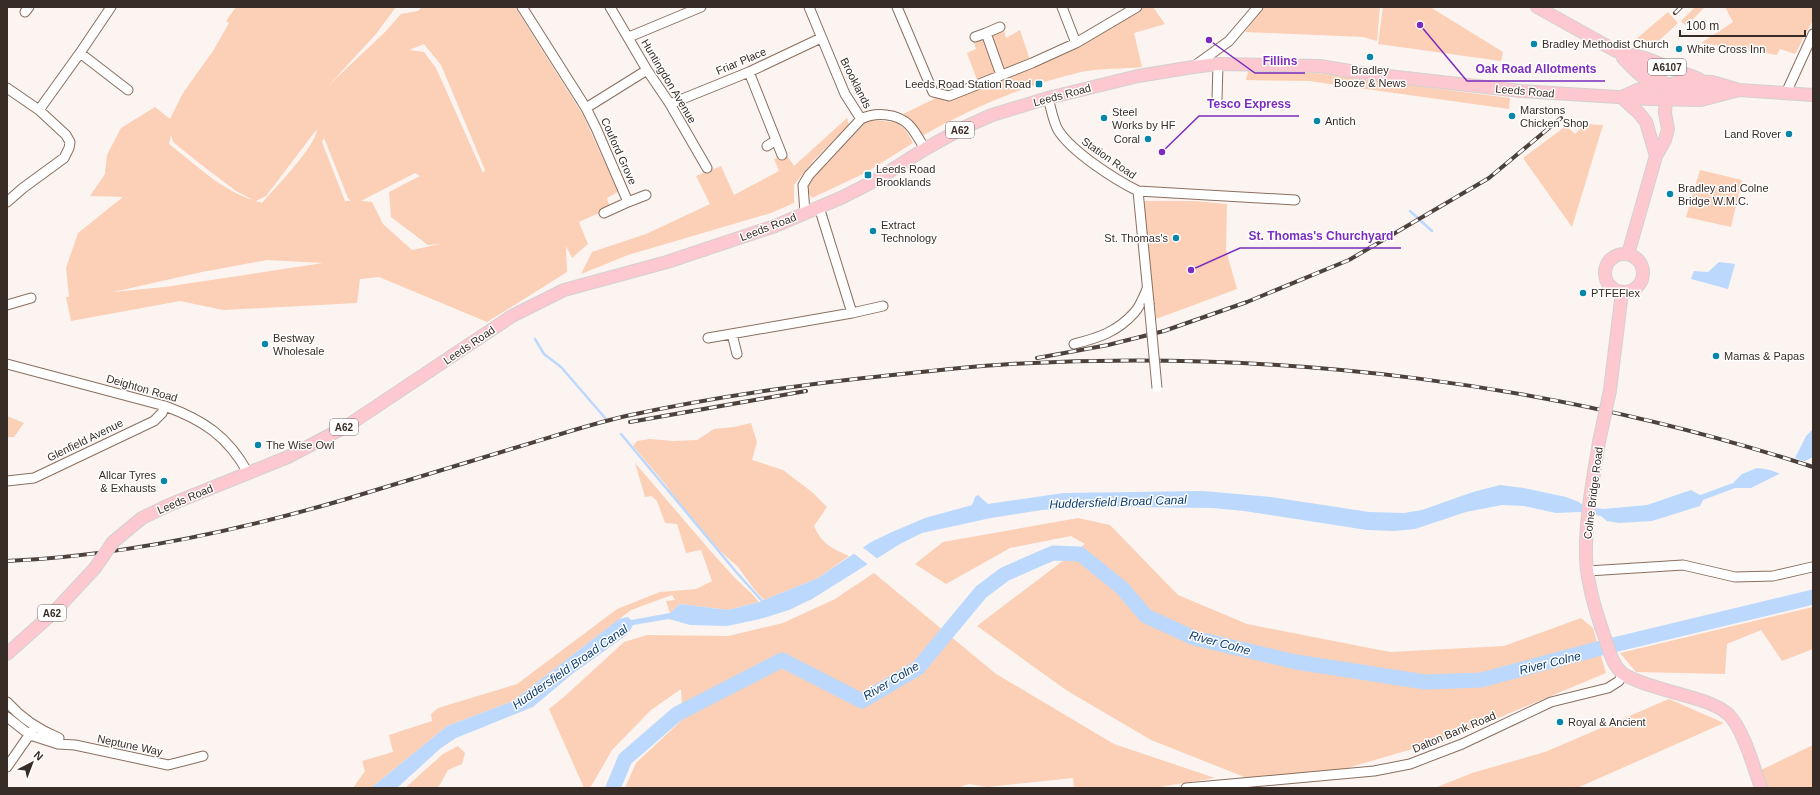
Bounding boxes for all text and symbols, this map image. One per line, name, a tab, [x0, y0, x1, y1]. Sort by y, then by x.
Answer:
scale bar	[1680, 12, 1805, 38]
text: 100 m	[1686, 19, 1719, 33]
street label: Huntingdon Avenue	[639, 37, 699, 125]
place label: Bradley Methodist Church	[1542, 38, 1669, 50]
marker: Bradley Methodist Church	[1529, 39, 1539, 49]
place label: White Cross Inn	[1687, 43, 1765, 55]
marker: White Cross Inn	[1674, 44, 1684, 54]
street label: Friar Place	[714, 45, 768, 77]
callout: Fillins	[1255, 49, 1305, 73]
marker: Bradley Booze & News	[1365, 52, 1375, 62]
text: Fillins	[1263, 54, 1298, 68]
street label: Brooklands	[838, 56, 874, 111]
callout: Oak Road Allotments	[1467, 57, 1605, 81]
road number: A6107	[1648, 59, 1686, 75]
text: Oak Road Allotments	[1476, 62, 1597, 76]
place label: Bradley Booze & News	[1334, 64, 1407, 89]
place label: Leeds Road Station Road	[905, 78, 1031, 90]
marker: Leeds Road Station Road	[1034, 79, 1044, 89]
street label: Leeds Road	[1032, 82, 1092, 108]
street label: Leeds Road	[1495, 82, 1555, 100]
callout: Tesco Express	[1199, 92, 1299, 116]
text: Tesco Express	[1207, 97, 1291, 111]
place label: Marstons Chicken Shop	[1520, 104, 1589, 129]
place label: Steel Works by HF	[1112, 106, 1176, 131]
marker: Marstons Chicken Shop	[1507, 111, 1517, 121]
marker: Steel Works by HF	[1099, 113, 1109, 123]
place label: Antich	[1325, 115, 1356, 127]
street label: Couford Grove	[599, 116, 639, 186]
marker: Antich	[1312, 116, 1322, 126]
road number: A62	[946, 122, 974, 138]
place label: Land Rover	[1724, 128, 1781, 140]
marker: Land Rover	[1784, 129, 1794, 139]
place label: Coral	[1114, 133, 1140, 145]
marker: Coral	[1143, 134, 1153, 144]
street label: Station Road	[1080, 135, 1138, 181]
place label: Leeds Road Brooklands	[876, 163, 935, 188]
marker: Leeds Road Brooklands	[863, 170, 873, 180]
place label: Bradley and Colne Bridge W.M.C.	[1678, 182, 1769, 207]
marker: Bradley and Colne Bridge W.M.C.	[1665, 189, 1675, 199]
street label: Leeds Road	[738, 211, 798, 243]
place label: Extract Technology	[881, 219, 937, 244]
callout: St. Thomas's Churchyard	[1240, 224, 1401, 248]
marker: Extract Technology	[868, 226, 878, 236]
text: St. Thomas's Churchyard	[1249, 229, 1393, 243]
place label: St. Thomas's	[1104, 232, 1168, 244]
marker: St. Thomas's	[1171, 233, 1181, 243]
place label: PTFEFlex	[1591, 287, 1640, 299]
marker: PTFEFlex	[1578, 288, 1588, 298]
street label: Leeds Road	[441, 323, 497, 367]
place label: Bestway Wholesale	[273, 332, 324, 357]
marker: Bestway Wholesale	[260, 339, 270, 349]
place label: Mamas & Papas	[1724, 350, 1805, 362]
marker: Mamas & Papas	[1711, 351, 1721, 361]
street label: Deighton Road	[105, 372, 179, 404]
street label: Glenfield Avenue	[45, 416, 125, 464]
road number: A62	[330, 419, 358, 435]
place label: The Wise Owl	[266, 439, 334, 451]
marker: The Wise Owl	[253, 440, 263, 450]
street label: Colne Bridge Road	[1581, 446, 1605, 540]
place label: Allcar Tyres & Exhausts	[99, 469, 156, 494]
marker: Allcar Tyres & Exhausts	[159, 476, 169, 486]
street label: Leeds Road	[155, 482, 215, 516]
water label: Huddersfield Broad Canal	[1049, 493, 1187, 511]
road number: A62	[38, 605, 66, 621]
water label: Huddersfield Broad Canal	[510, 622, 631, 712]
water label: River Colne	[1188, 628, 1252, 658]
water label: River Colne	[1518, 649, 1582, 677]
water label: River Colne	[861, 659, 922, 703]
street label: Dalton Bank Road	[1411, 709, 1497, 755]
place label: Royal & Ancient	[1568, 716, 1646, 728]
marker: Royal & Ancient	[1555, 717, 1565, 727]
street label: Neptune Way	[96, 732, 164, 758]
north arrow	[12, 743, 52, 783]
text: N	[32, 748, 46, 763]

